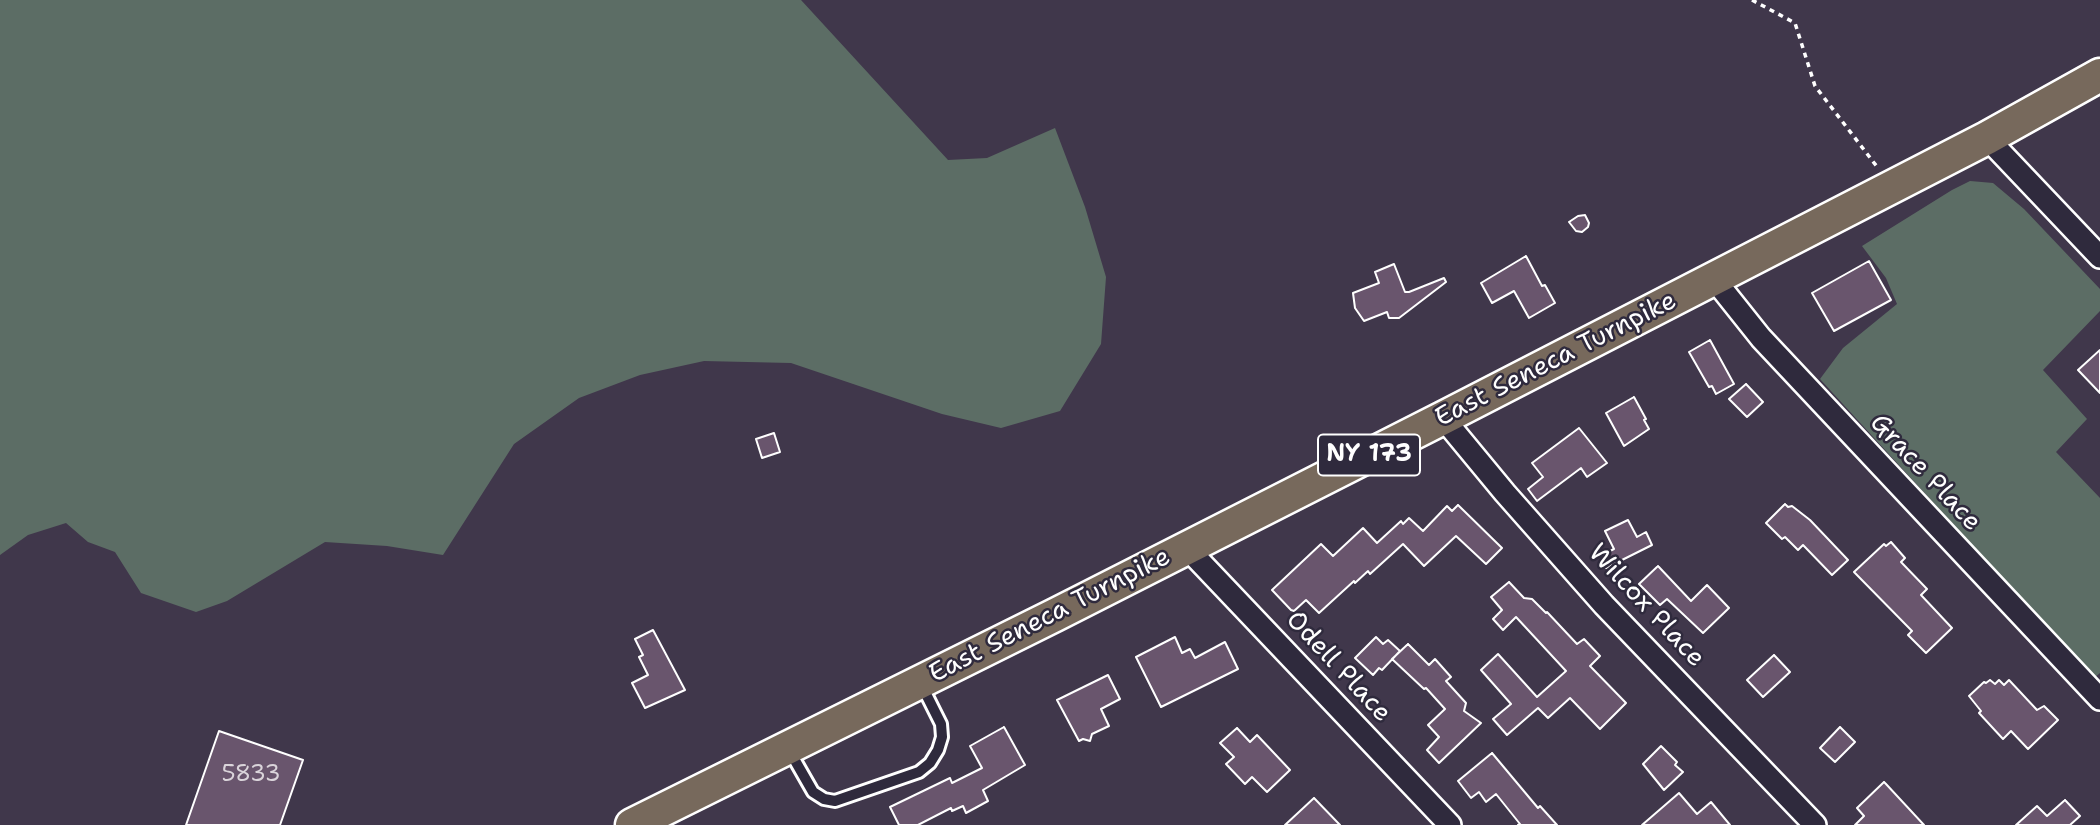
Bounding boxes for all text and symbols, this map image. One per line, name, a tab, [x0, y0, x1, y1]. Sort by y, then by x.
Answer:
street label: East Seneca Turnpike	[1430, 286, 1682, 434]
street label: Grace Place	[1863, 408, 1987, 538]
road number: NY 173	[1318, 434, 1420, 476]
street label: Wilcox Place	[1581, 538, 1711, 674]
street label: East Seneca Turnpike	[924, 542, 1176, 690]
street label: Odell Place	[1279, 605, 1397, 729]
house number: 5833	[221, 761, 281, 789]

